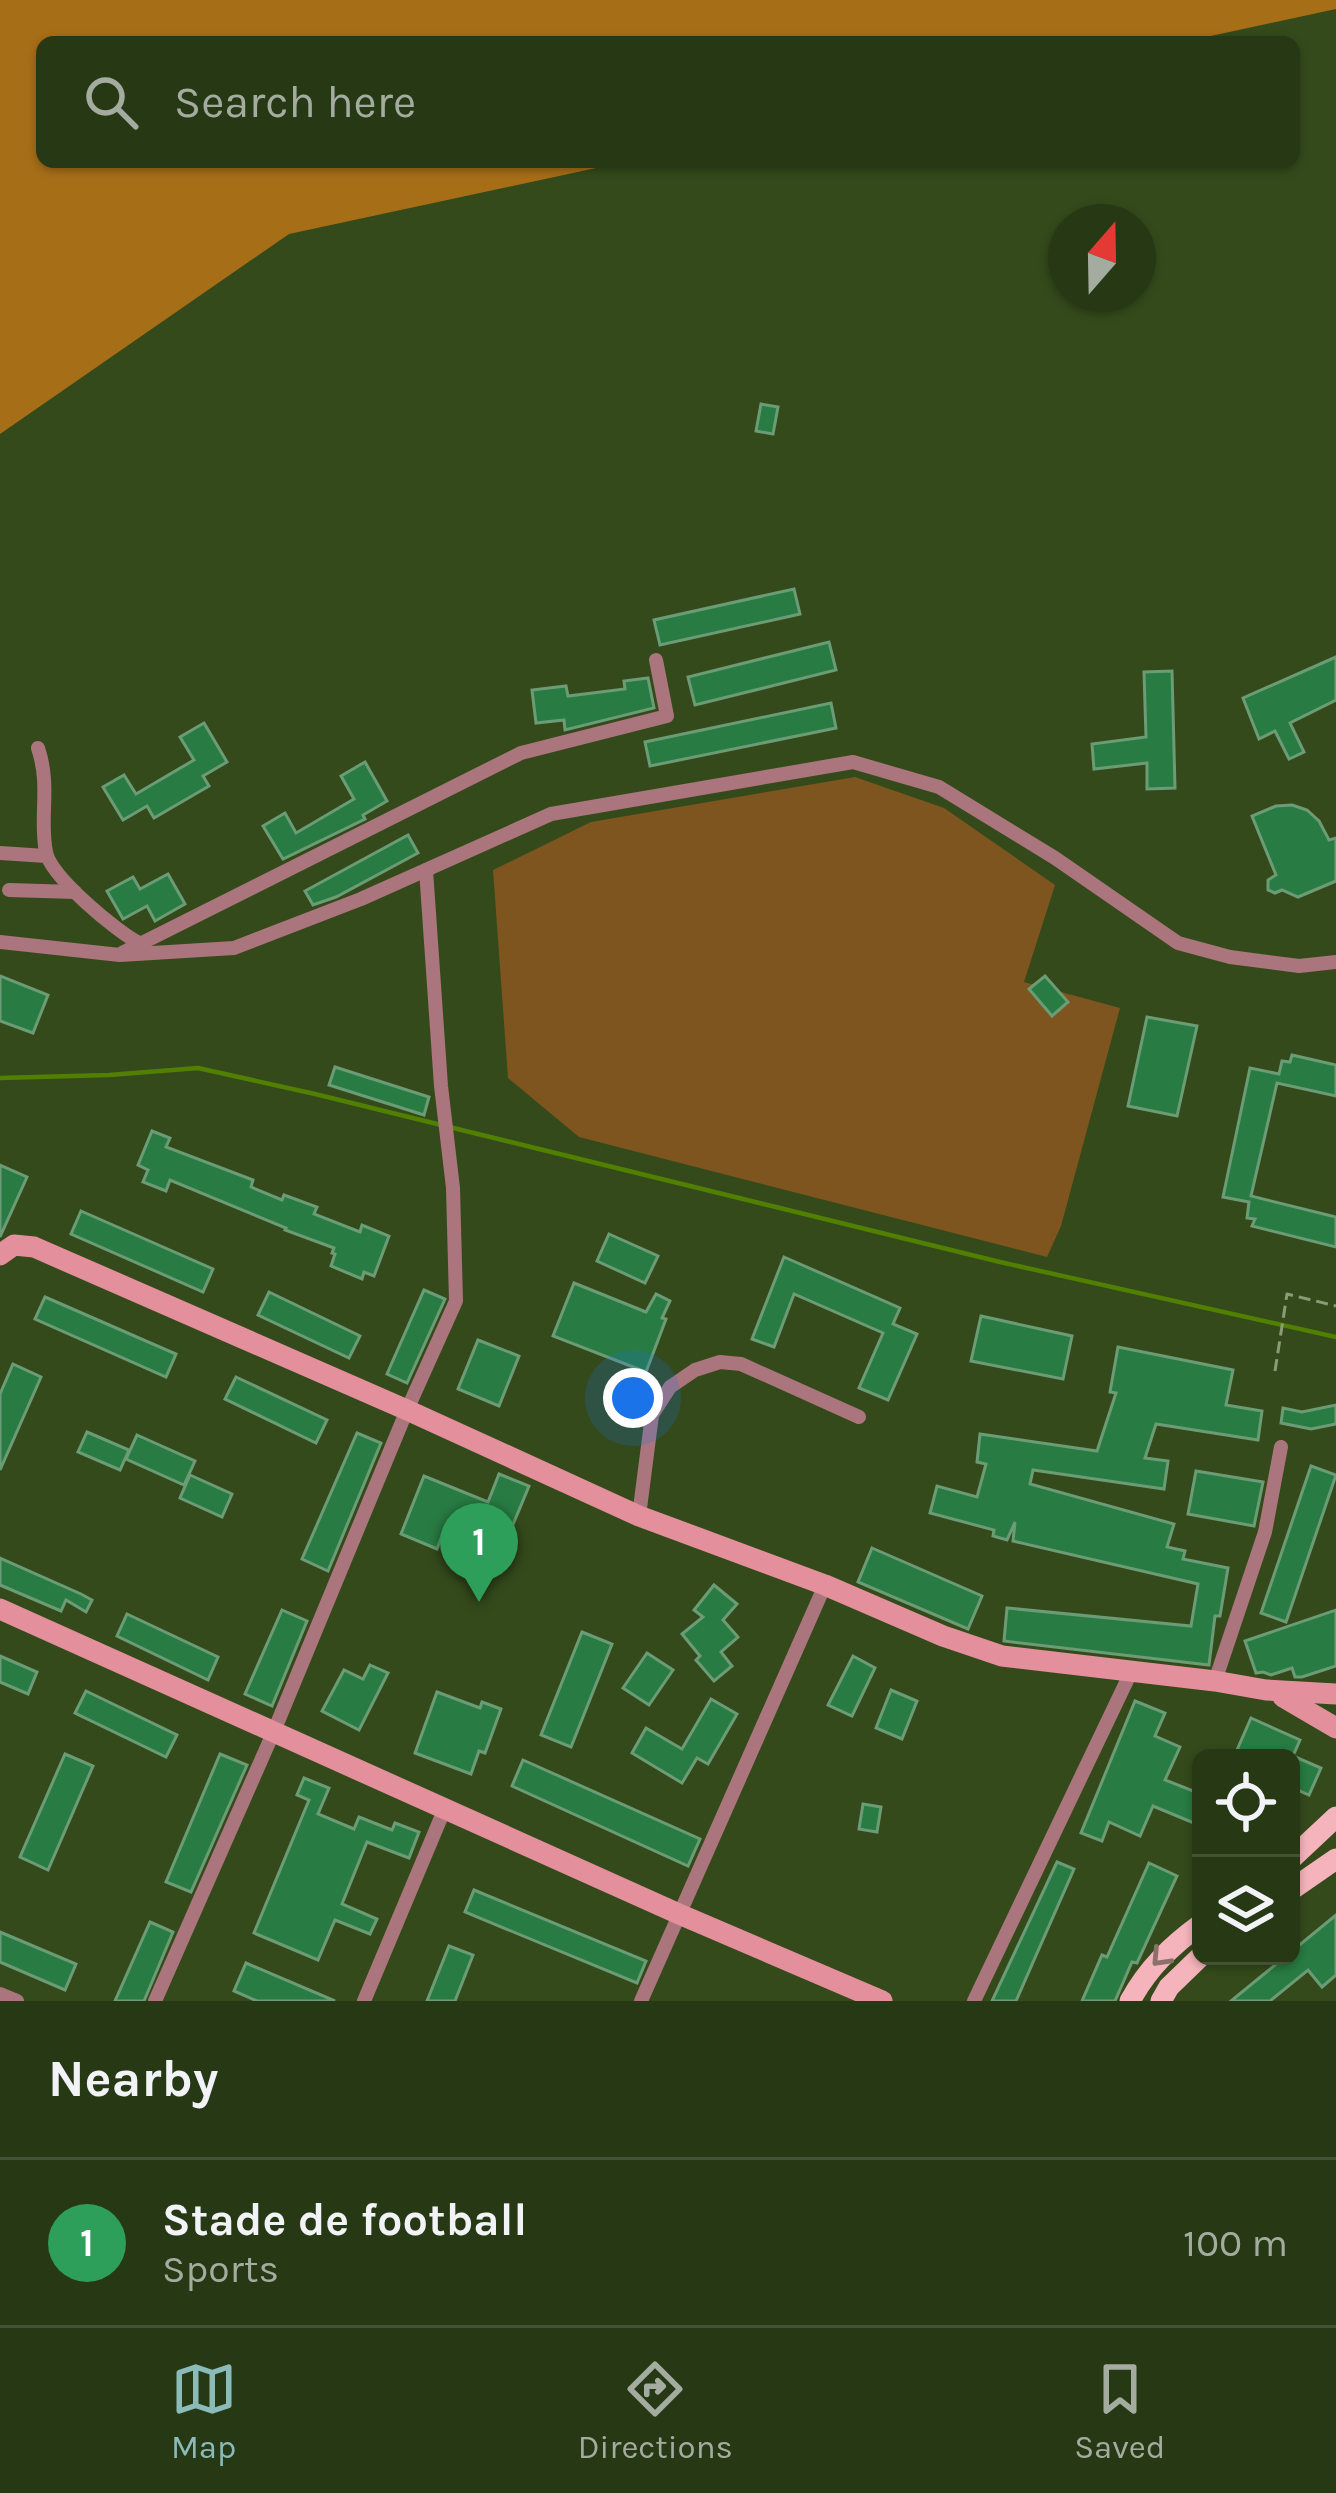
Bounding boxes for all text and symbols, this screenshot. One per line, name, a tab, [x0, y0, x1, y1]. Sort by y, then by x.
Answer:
search box	[36, 36, 1300, 168]
icon: search	[78, 69, 144, 135]
text: Search here	[174, 76, 416, 128]
north arrow	[1048, 204, 1156, 312]
your location	[603, 1368, 663, 1428]
pin: 1	[440, 1503, 518, 1602]
map controls	[1192, 1749, 1300, 1965]
button: locate	[1192, 1749, 1300, 1857]
button: layers	[1192, 1857, 1300, 1965]
one-way arrow	[1153, 1944, 1175, 1966]
text: Nearby	[48, 2049, 218, 2109]
text: Stade de football	[162, 2194, 527, 2246]
text: 1	[80, 2220, 94, 2266]
text: 100 m	[1183, 2220, 1288, 2266]
text: Sports	[162, 2246, 279, 2292]
tab: Map	[171, 2356, 237, 2466]
tab: Directions	[578, 2356, 733, 2466]
tab: Saved	[1074, 2356, 1165, 2466]

